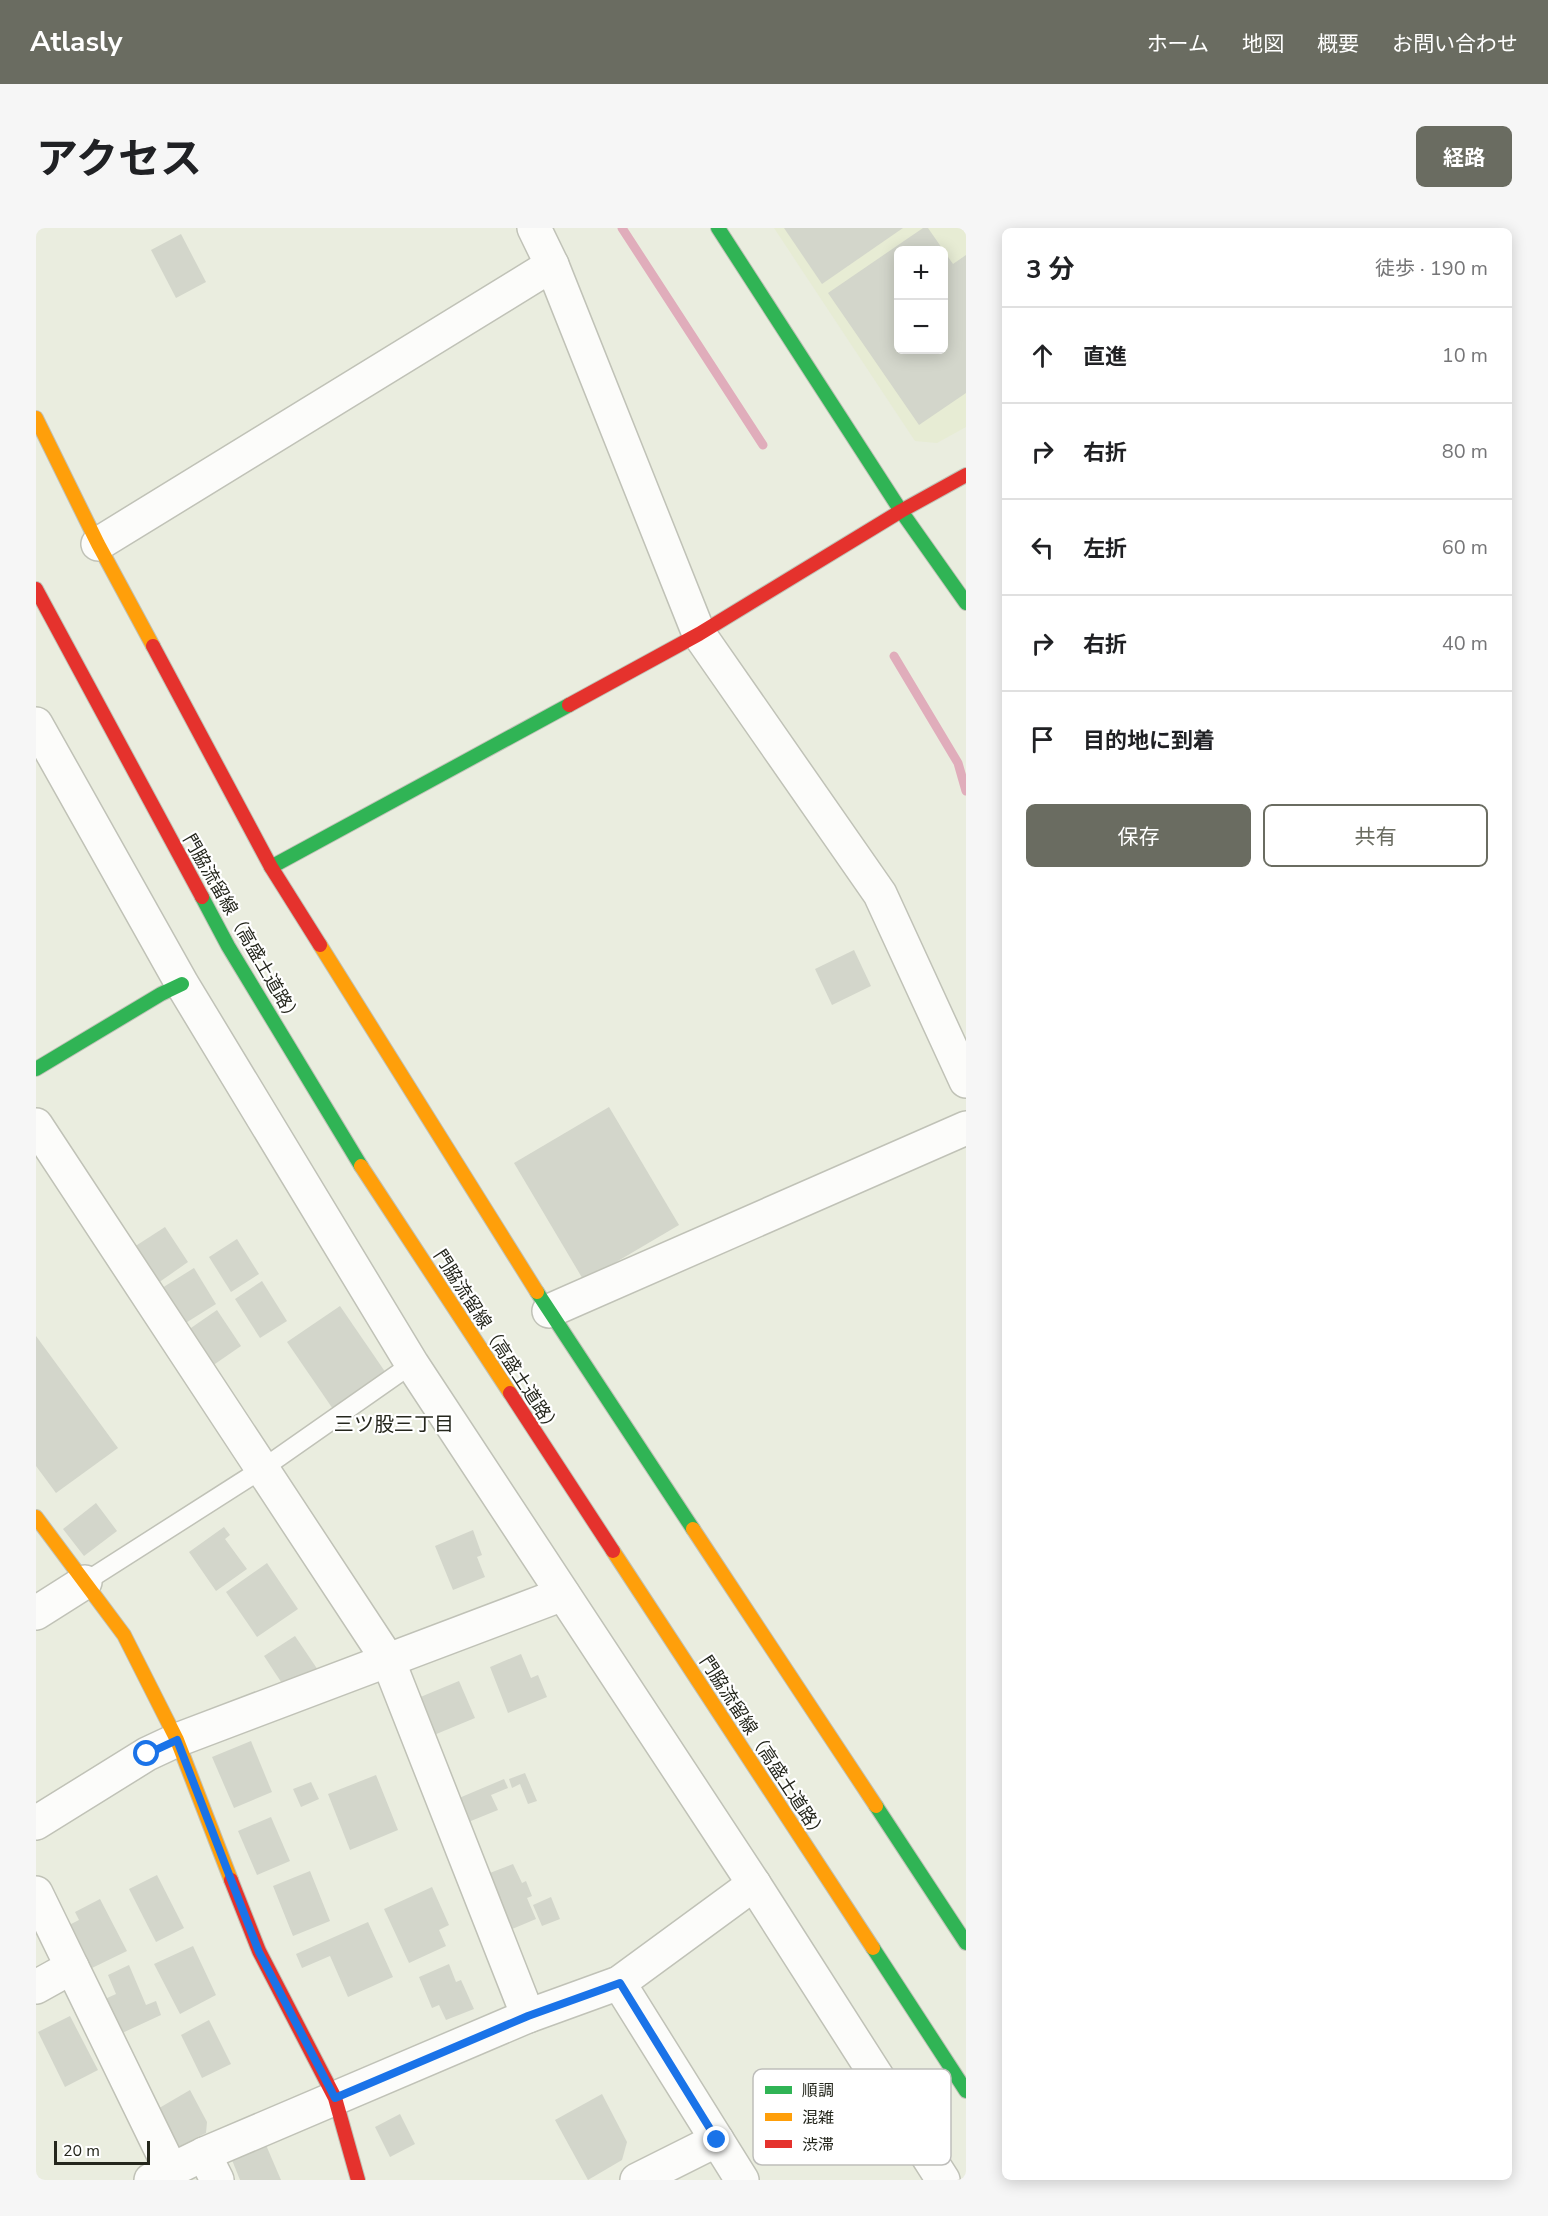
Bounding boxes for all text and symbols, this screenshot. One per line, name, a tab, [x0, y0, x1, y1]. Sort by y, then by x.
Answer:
text: Atlasly	[30, 23, 122, 61]
text: ホーム	[1147, 30, 1209, 58]
text: 地図	[1242, 30, 1284, 58]
text: 概要	[1317, 30, 1359, 58]
text: お問い合わせ	[1392, 30, 1518, 58]
button: 経路	[1416, 126, 1512, 187]
text: アクセス	[36, 131, 202, 188]
map controls	[894, 246, 948, 354]
button: +	[894, 246, 948, 300]
text: 3 分	[1026, 252, 1075, 287]
text: 徒歩 · 190 m	[1375, 255, 1488, 282]
button: −	[894, 300, 948, 354]
icon: ahead	[1026, 339, 1059, 372]
text: 直進	[1083, 342, 1127, 372]
text: 10 m	[1442, 342, 1488, 369]
icon: right	[1026, 435, 1059, 468]
text: 右折	[1083, 438, 1127, 468]
text: 80 m	[1442, 438, 1488, 465]
icon: left	[1026, 531, 1059, 564]
text: 左折	[1083, 534, 1127, 564]
text: 60 m	[1442, 534, 1488, 561]
icon: right	[1026, 627, 1059, 660]
text: 右折	[1083, 630, 1127, 660]
text: 40 m	[1442, 630, 1488, 657]
icon: arrive	[1026, 723, 1059, 756]
text: 目的地に到着	[1083, 726, 1215, 756]
button: 保存	[1026, 804, 1251, 867]
button: 共有	[1263, 804, 1488, 867]
street label: 門脇流留線（高盛土道路）	[178, 829, 306, 1029]
street label: 門脇流留線（高盛土道路）	[428, 1245, 566, 1439]
district label: 三ツ股三丁目	[334, 1411, 454, 1438]
street label: 門脇流留線（高盛土道路）	[694, 1651, 832, 1845]
route start	[133, 1740, 159, 1766]
legend	[753, 2069, 951, 2165]
text: 順調	[802, 2080, 834, 2102]
text: 混雑	[802, 2107, 834, 2129]
route end	[703, 2126, 729, 2152]
text: 渋滞	[802, 2134, 834, 2156]
scale bar	[54, 2138, 150, 2166]
text: 20 m	[63, 2140, 100, 2162]

